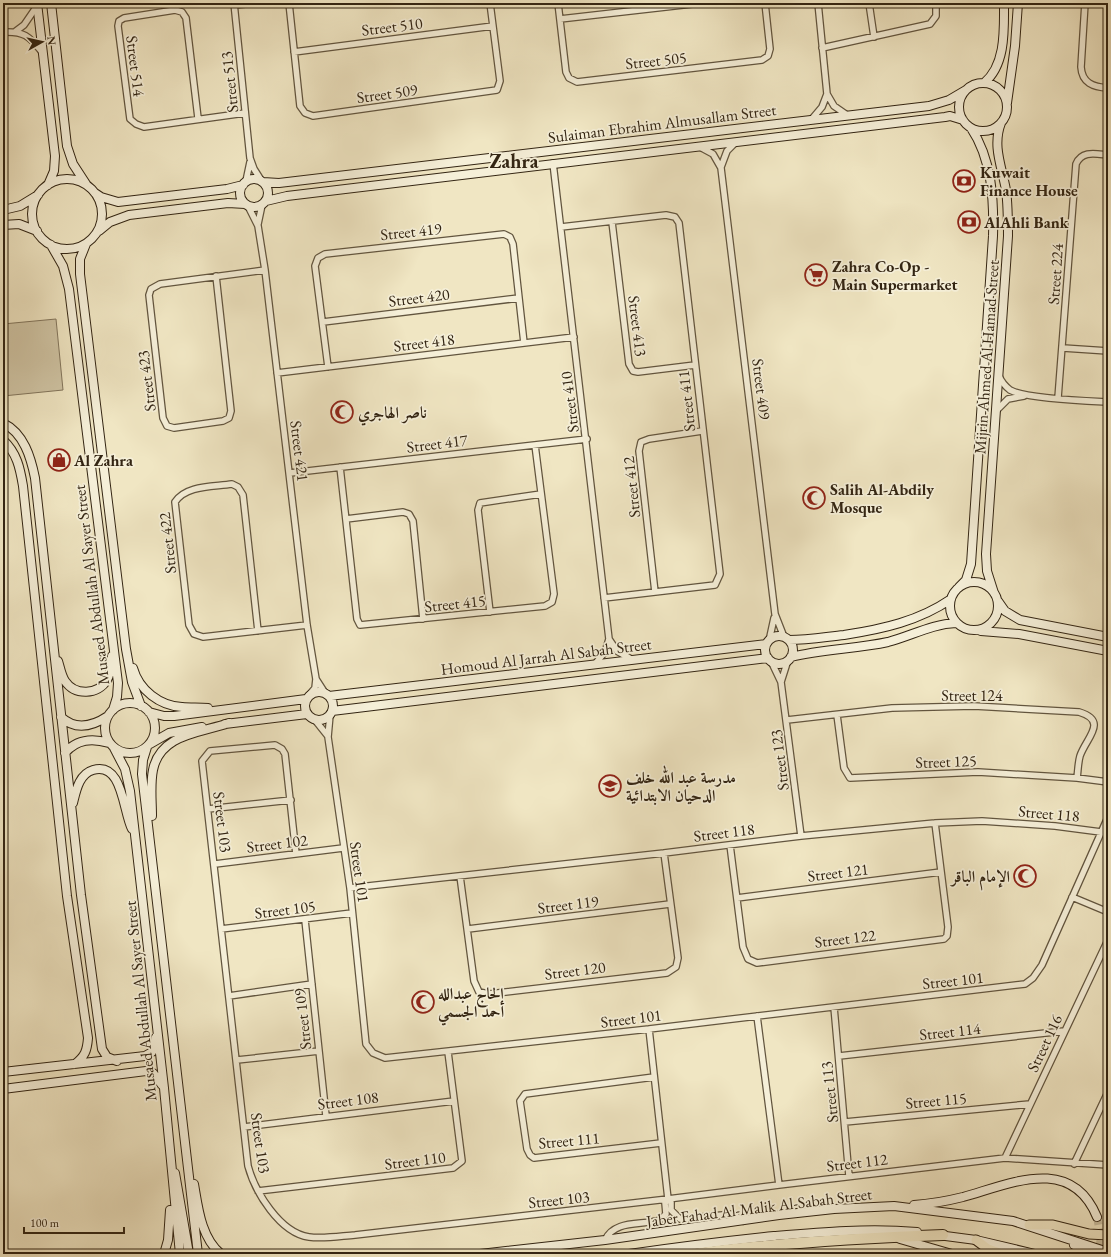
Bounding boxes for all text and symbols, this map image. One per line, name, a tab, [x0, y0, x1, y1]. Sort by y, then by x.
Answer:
street label: Street 510	[360, 12, 424, 41]
north arrow	[22, 22, 62, 62]
street label: Street 514	[121, 34, 150, 98]
text: N	[44, 35, 59, 46]
street label: Street 505	[624, 47, 688, 74]
street label: Street 513	[216, 50, 243, 114]
street label: Street 509	[355, 79, 419, 108]
street label: Sulaiman Ebrahim Almusallam Street	[547, 99, 777, 148]
district label: Zahra	[490, 148, 539, 174]
place label: Kuwait Finance House	[980, 162, 1078, 201]
bank icon: Kuwait Finance House	[951, 168, 977, 194]
bank icon: AlAhli Bank	[956, 209, 982, 235]
place label: AlAhli Bank	[983, 212, 1069, 233]
street label: Street 419	[379, 218, 443, 245]
street label: Street 224	[1043, 242, 1068, 305]
place label: Zahra Co-Op - Main Supermarket	[832, 256, 957, 295]
street label: Mijrin Ahmed Al Hamad Street	[969, 259, 1004, 455]
supermarket icon: Zahra Co-Op - Main Supermarket	[803, 262, 829, 288]
street label: Street 420	[387, 283, 451, 312]
street label: Street 413	[623, 294, 652, 358]
street label: Street 418	[392, 328, 456, 357]
street label: Street 423	[132, 349, 161, 413]
street label: Street 409	[747, 357, 776, 421]
street label: Street 411	[673, 369, 700, 433]
street label: Street 410	[555, 370, 584, 434]
mosque icon: ناصر الهاجري	[329, 399, 355, 425]
place label: ناصر الهاجري	[358, 402, 427, 426]
street label: Street 421	[285, 419, 314, 483]
street label: Street 417	[405, 429, 469, 458]
shop icon: Al Zahra	[46, 447, 72, 473]
place label: Al Zahra	[73, 450, 134, 471]
street label: Street 412	[618, 455, 645, 519]
place label: Salih Al-Abdily Mosque	[830, 479, 934, 518]
street label: Musaed Abdullah Al Sayer Street	[69, 484, 114, 686]
mosque icon: Salih Al-Abdily Mosque	[801, 485, 827, 511]
street label: Street 422	[154, 511, 181, 575]
street label: Street 415	[423, 590, 487, 617]
street label: Homoud Al Jarrah Al Sabah Street	[439, 633, 653, 680]
street label: Street 124	[941, 685, 1003, 706]
street label: Street 123	[765, 728, 794, 792]
street label: Street 125	[915, 750, 977, 773]
place label: مدرسة عبد الله خلف الدحيان الابتدائية	[626, 765, 736, 806]
school or university icon: مدرسة عبد الله خلف الدحيان الابتدائية	[597, 773, 623, 799]
street label: Street 103	[208, 790, 237, 854]
street label: Street 118	[1017, 800, 1081, 827]
street label: Street 118	[692, 818, 756, 847]
street label: Street 102	[245, 829, 309, 858]
street label: Street 101	[345, 840, 374, 904]
street label: Street 121	[806, 858, 870, 887]
mosque icon: الإمام الباقر	[1012, 863, 1038, 889]
place label: الإمام الباقر	[949, 866, 1010, 891]
street label: Street 119	[536, 890, 600, 919]
street label: Street 105	[253, 895, 317, 924]
street label: Musaed Abdullah Al Sayer Street	[120, 900, 161, 1102]
street label: Street 122	[813, 924, 877, 953]
street label: Street 120	[543, 956, 607, 985]
street label: Street 101	[921, 967, 985, 994]
place label: الحاج عبدالله أحمد الجسمي	[438, 983, 504, 1026]
street label: Street 109	[289, 987, 316, 1051]
mosque icon: الحاج عبدالله أحمد الجسمي	[410, 989, 436, 1015]
street label: Street 101	[599, 1004, 663, 1033]
street label: Street 116	[1022, 1011, 1067, 1075]
street label: Street 114	[918, 1018, 982, 1045]
street label: Street 113	[816, 1060, 843, 1124]
street label: Street 108	[316, 1086, 380, 1115]
street label: Street 115	[905, 1087, 968, 1114]
street label: Street 103	[246, 1111, 275, 1175]
street label: Street 111	[538, 1127, 601, 1154]
street label: Street 110	[383, 1146, 447, 1175]
street label: Street 112	[825, 1148, 889, 1177]
street label: Jaber Fahad Al-Malik Al-Sabah Street	[643, 1183, 873, 1232]
street label: Street 103	[527, 1186, 591, 1213]
scale bar	[24, 1209, 124, 1235]
text: 100 m	[30, 1215, 60, 1231]

